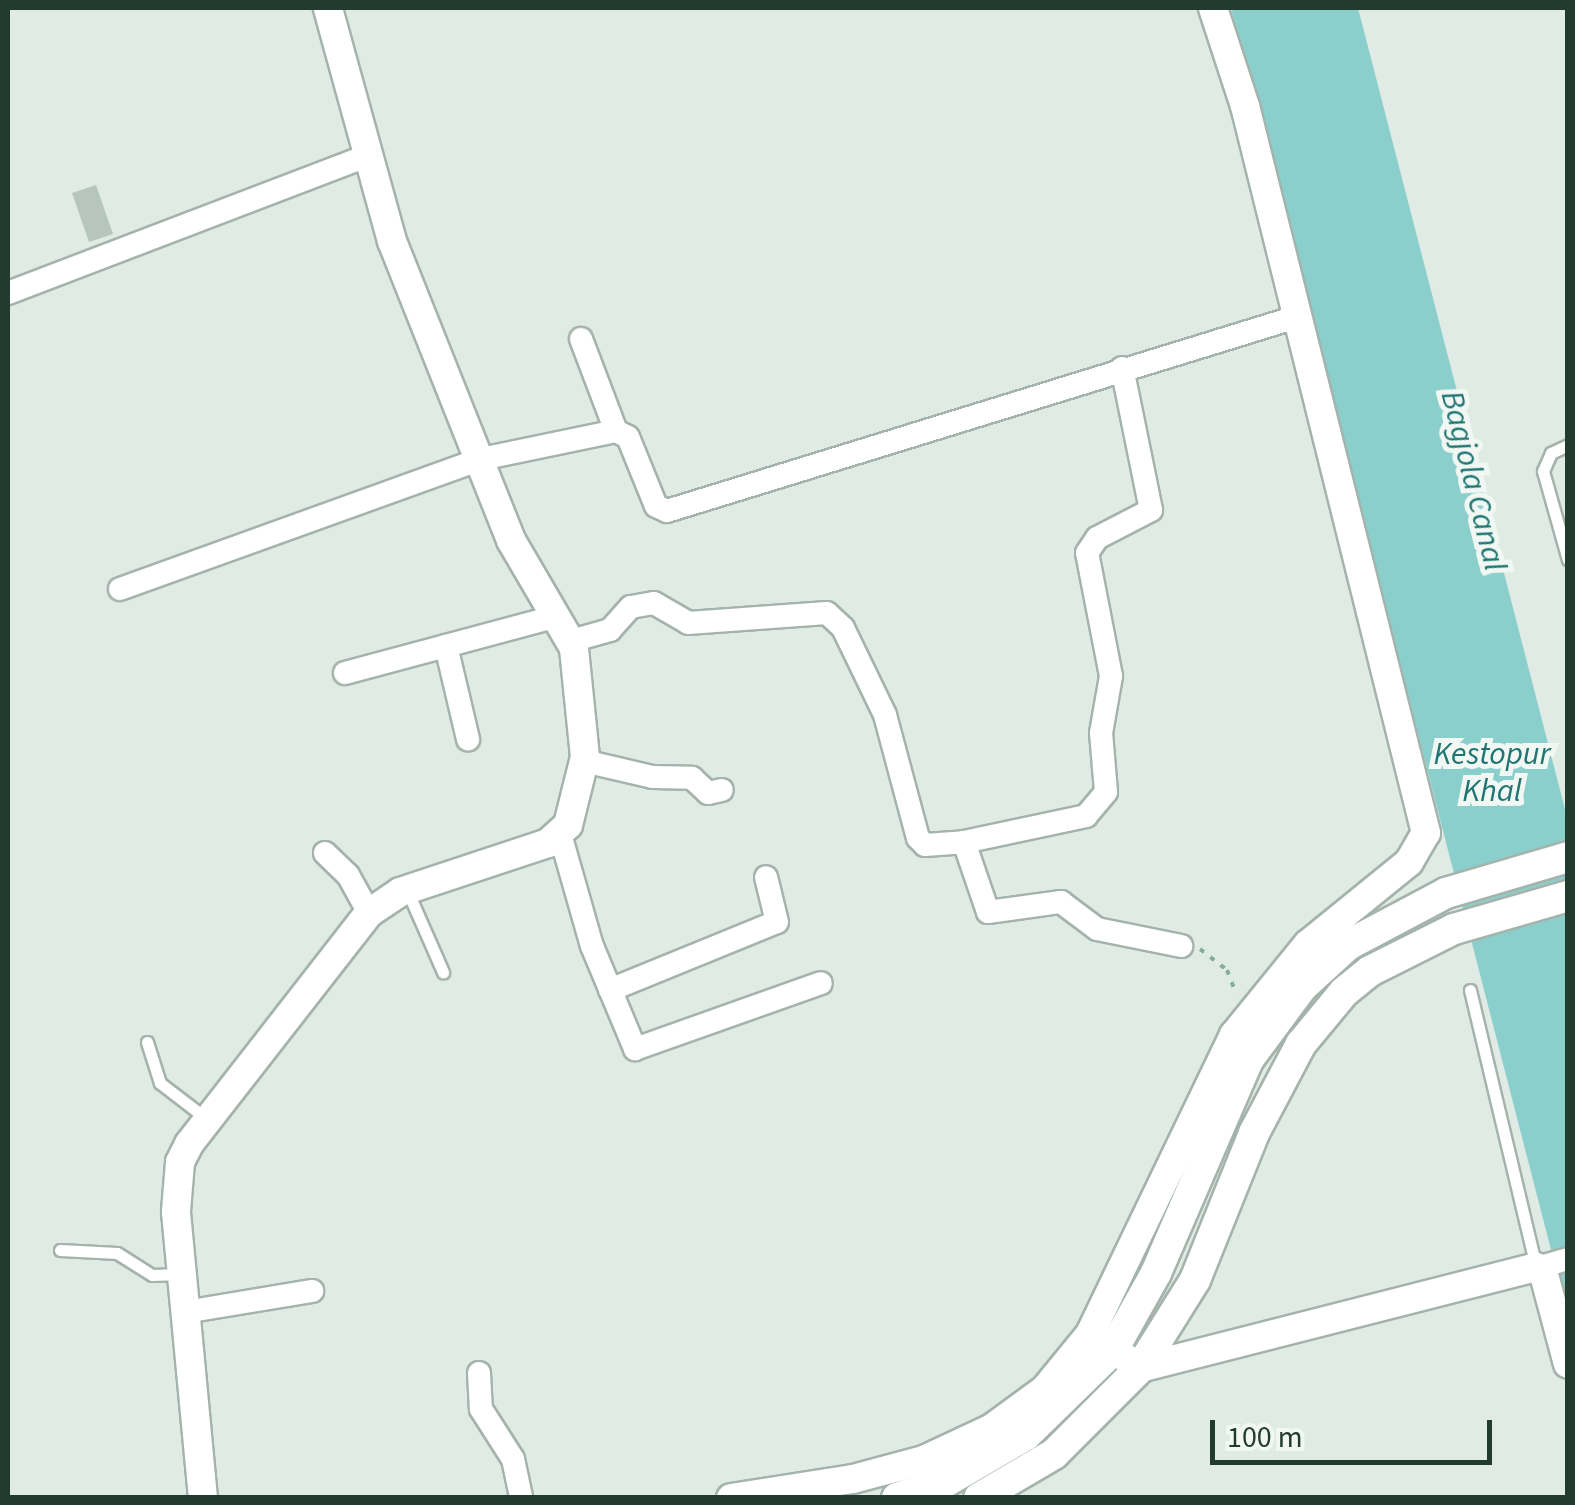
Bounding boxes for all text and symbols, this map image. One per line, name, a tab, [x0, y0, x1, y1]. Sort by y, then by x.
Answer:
water label: Bagjola Canal	[1432, 387, 1514, 575]
water label: Kestopur Khal	[1434, 736, 1550, 811]
scale bar	[1215, 1400, 1498, 1462]
text: 100 m	[1227, 1416, 1303, 1459]

